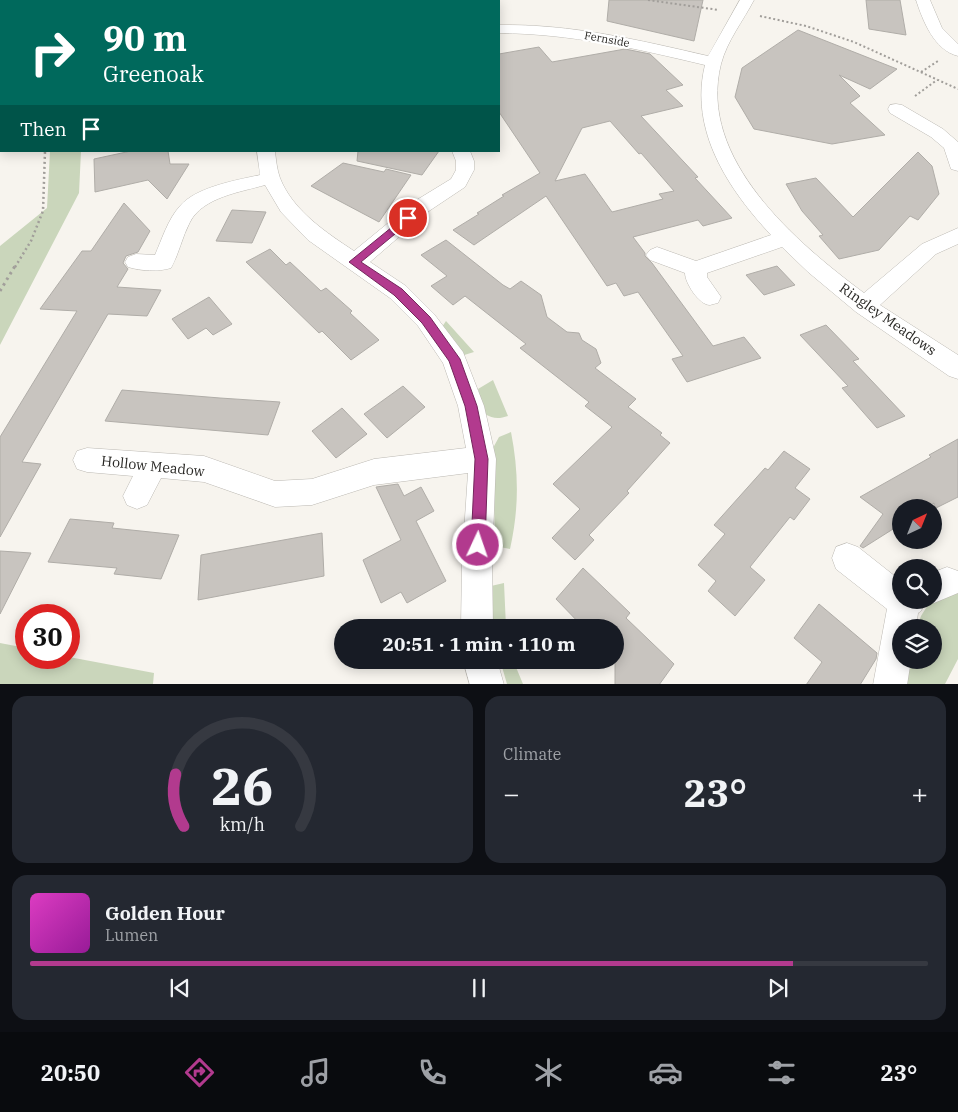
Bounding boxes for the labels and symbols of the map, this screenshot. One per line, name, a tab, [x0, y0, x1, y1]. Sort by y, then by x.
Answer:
street label: Fernside	[583, 28, 631, 50]
pin	[387, 197, 429, 239]
street label: Ringley Meadows	[836, 279, 940, 359]
street label: Hollow Meadow	[100, 452, 206, 480]
north arrow	[892, 499, 942, 549]
position arrow	[451, 518, 503, 570]
speed limit sign: 30	[15, 604, 80, 669]

